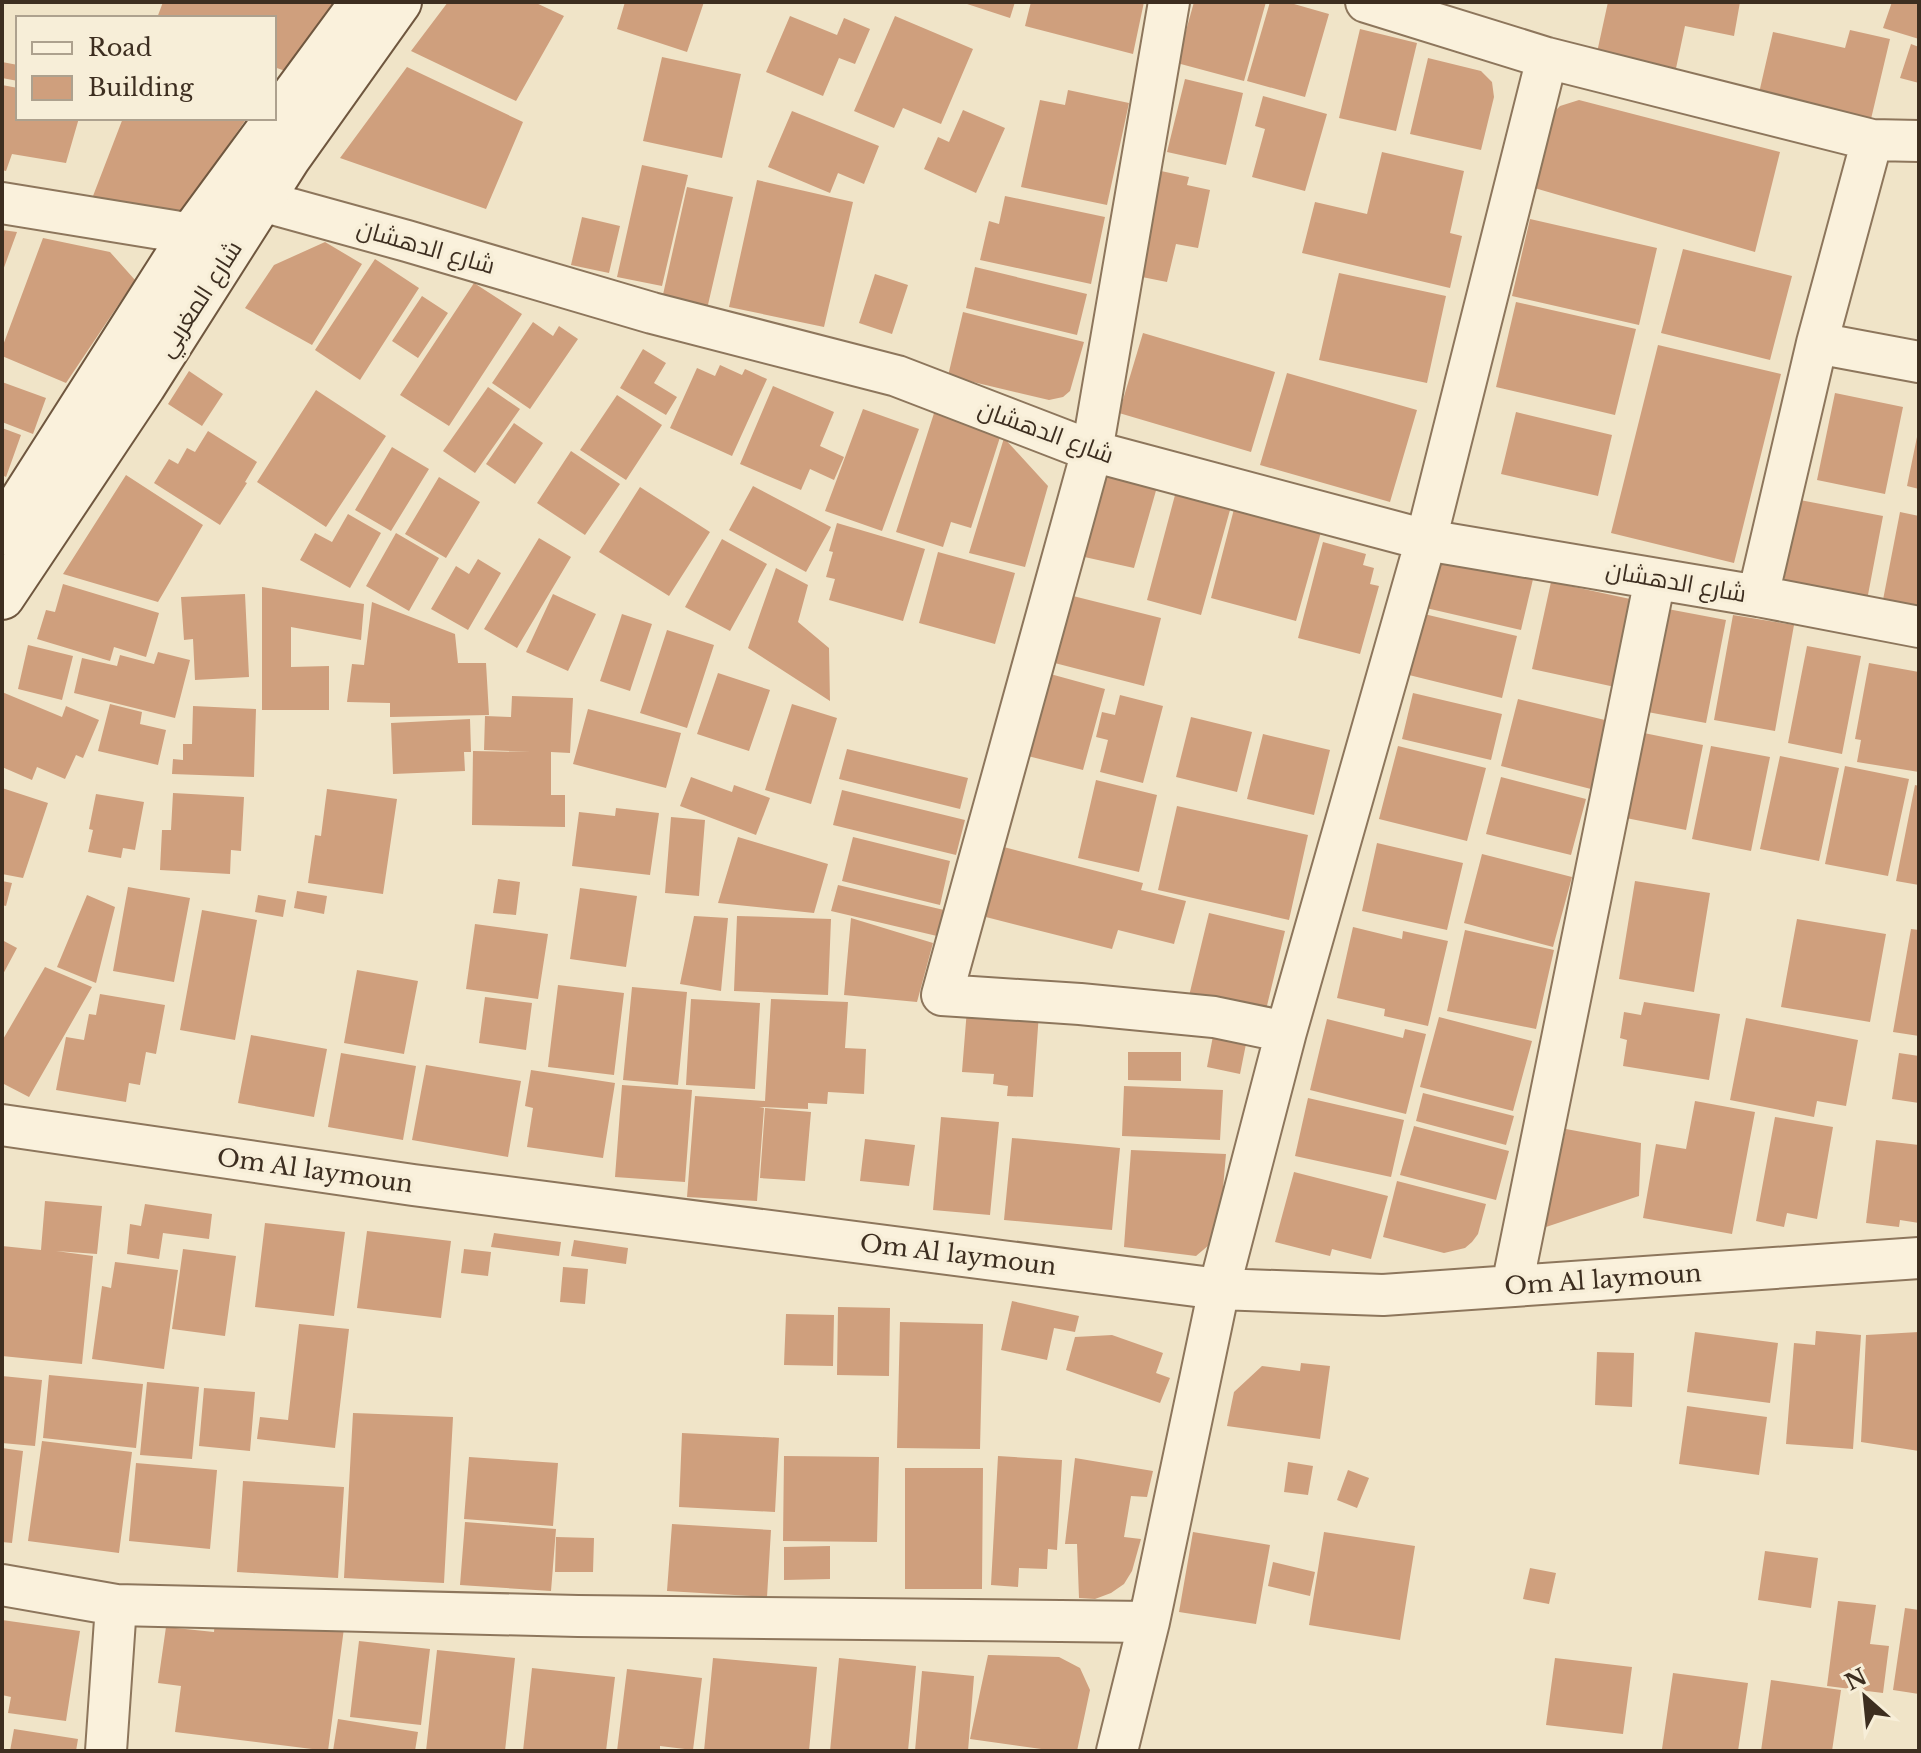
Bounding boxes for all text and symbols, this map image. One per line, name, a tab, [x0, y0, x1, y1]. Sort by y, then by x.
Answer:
legend	[16, 16, 276, 120]
text: Road	[88, 33, 152, 62]
text: Building	[88, 73, 194, 102]
street label: شارع الدهشان	[353, 213, 498, 282]
street label: شارع المغربي	[151, 235, 252, 365]
street label: شارع الدهشان	[974, 394, 1118, 471]
street label: شارع الدهشان	[1603, 555, 1749, 610]
street label: Om Al laymoun	[215, 1142, 415, 1199]
street label: Om Al laymoun	[858, 1228, 1058, 1281]
street label: Om Al laymoun	[1503, 1258, 1703, 1301]
north arrow	[1825, 1657, 1905, 1737]
text: N	[1841, 1663, 1872, 1696]

